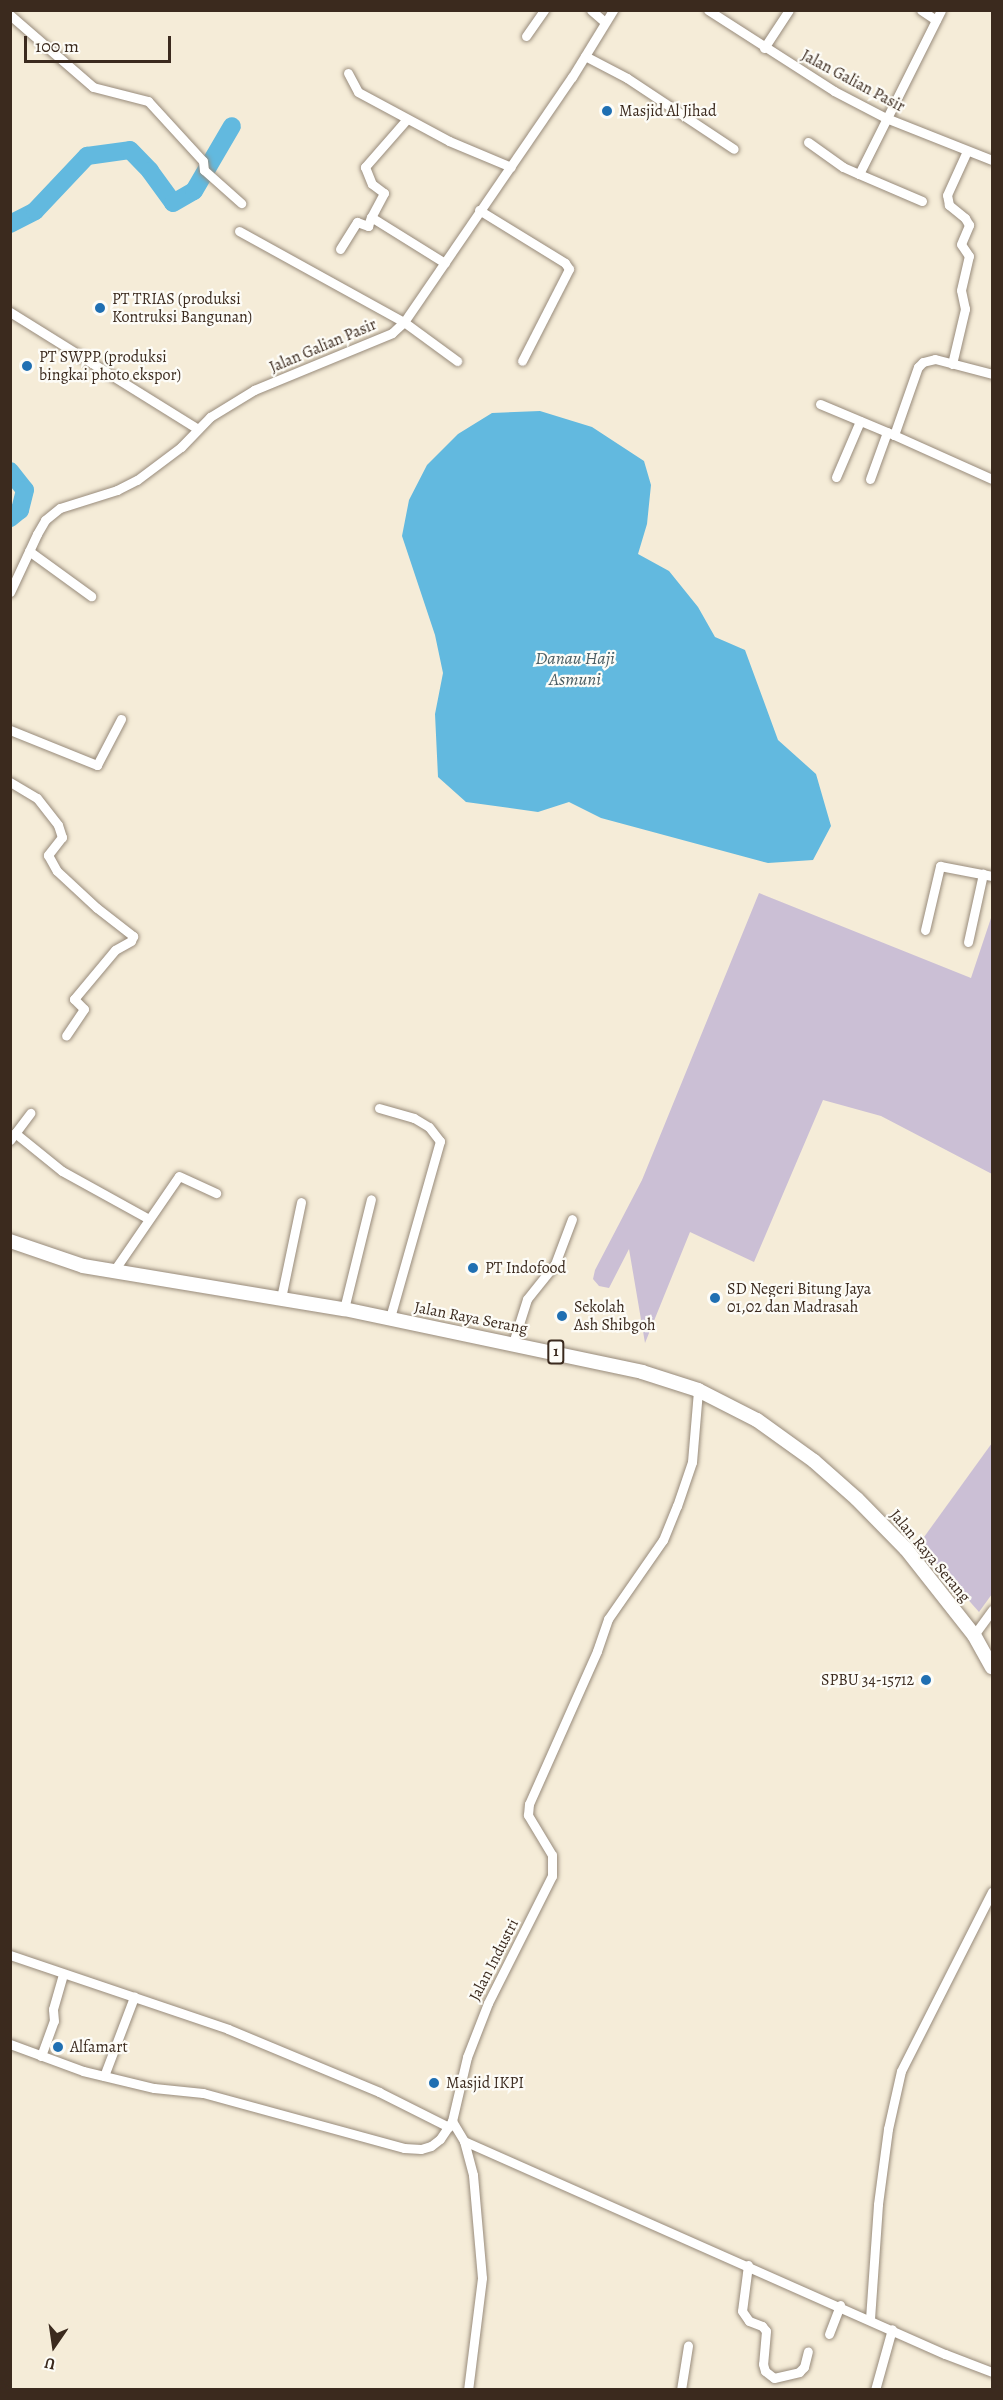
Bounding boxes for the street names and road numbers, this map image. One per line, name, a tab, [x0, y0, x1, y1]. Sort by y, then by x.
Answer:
street label: Jalan Galian Pasir	[798, 46, 908, 116]
street label: Jalan Galian Pasir	[267, 315, 379, 377]
street label: Jalan Raya Serang	[413, 1298, 529, 1338]
road number: 1	[547, 1340, 565, 1364]
street label: Jalan Raya Serang	[886, 1506, 974, 1606]
street label: Jalan Industri	[465, 1916, 523, 2004]

